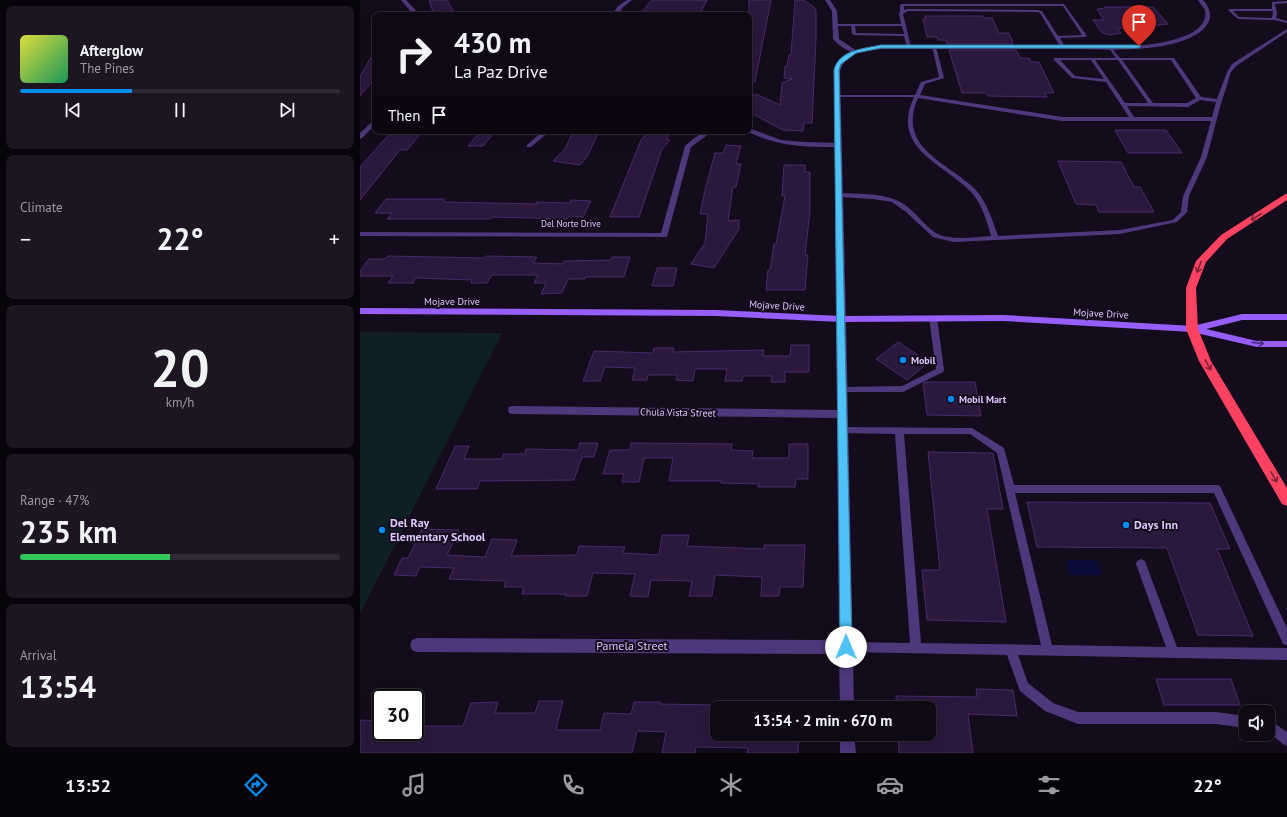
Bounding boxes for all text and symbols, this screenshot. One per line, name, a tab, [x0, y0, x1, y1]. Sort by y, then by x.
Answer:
pin	[1122, 5, 1156, 46]
icon: arrive	[1128, 11, 1150, 33]
text: 430 m	[454, 24, 531, 61]
icon: right	[388, 28, 440, 80]
text: Afterglow	[80, 41, 143, 60]
text: The Pines	[80, 60, 134, 77]
text: La Paz Drive	[454, 60, 548, 83]
icon: previous	[62, 99, 84, 121]
icon: pause	[169, 99, 191, 121]
icon: next	[276, 99, 298, 121]
icon: arrive	[428, 104, 450, 126]
text: Then	[388, 106, 420, 125]
text: Climate	[20, 199, 63, 216]
one-way arrow	[1250, 213, 1261, 221]
street label: Del Norte Drive	[541, 218, 601, 229]
text: 22°	[156, 219, 204, 258]
text: −	[20, 225, 31, 253]
text: +	[329, 225, 340, 253]
one-way arrow	[1195, 260, 1203, 272]
street label: Mojave Drive	[424, 295, 480, 308]
street label: Mojave Drive	[749, 298, 805, 313]
street label: Mojave Drive	[1073, 306, 1129, 321]
text: 20	[151, 334, 209, 401]
one-way arrow	[1251, 339, 1264, 347]
place label: Mobil	[911, 354, 935, 367]
marker: Mobil	[898, 355, 908, 365]
one-way arrow	[1204, 359, 1212, 371]
place label: Mobil Mart	[959, 393, 1007, 406]
text: km/h	[166, 394, 194, 411]
marker: Mobil Mart	[946, 394, 956, 404]
street label: Chula Vista Street	[640, 405, 717, 420]
one-way arrow	[1270, 471, 1278, 483]
text: Range · 47%	[20, 492, 89, 509]
text: 235 km	[20, 512, 118, 551]
place label: Del Ray Elementary School	[390, 515, 486, 544]
place label: Days Inn	[1134, 517, 1178, 532]
marker: Days Inn	[1121, 520, 1131, 530]
marker: Del Ray Elementary School	[377, 525, 387, 535]
position arrow	[825, 626, 867, 668]
street label: Pamela Street	[596, 638, 668, 653]
text: Arrival	[20, 647, 56, 664]
text: 13:54	[20, 667, 96, 706]
speed limit sign: 30	[372, 689, 424, 741]
map controls	[1239, 705, 1275, 741]
button: sound	[1239, 705, 1275, 741]
text: 13:54 · 2 min · 670 m	[754, 711, 892, 730]
icon: directions	[242, 771, 270, 799]
icon: music	[400, 771, 428, 799]
icon: phone	[559, 771, 587, 799]
icon: climate	[717, 771, 745, 799]
icon: car	[876, 771, 904, 799]
icon: filters	[1035, 771, 1063, 799]
text: 13:52	[65, 774, 111, 797]
text: 22°	[1193, 774, 1222, 797]

